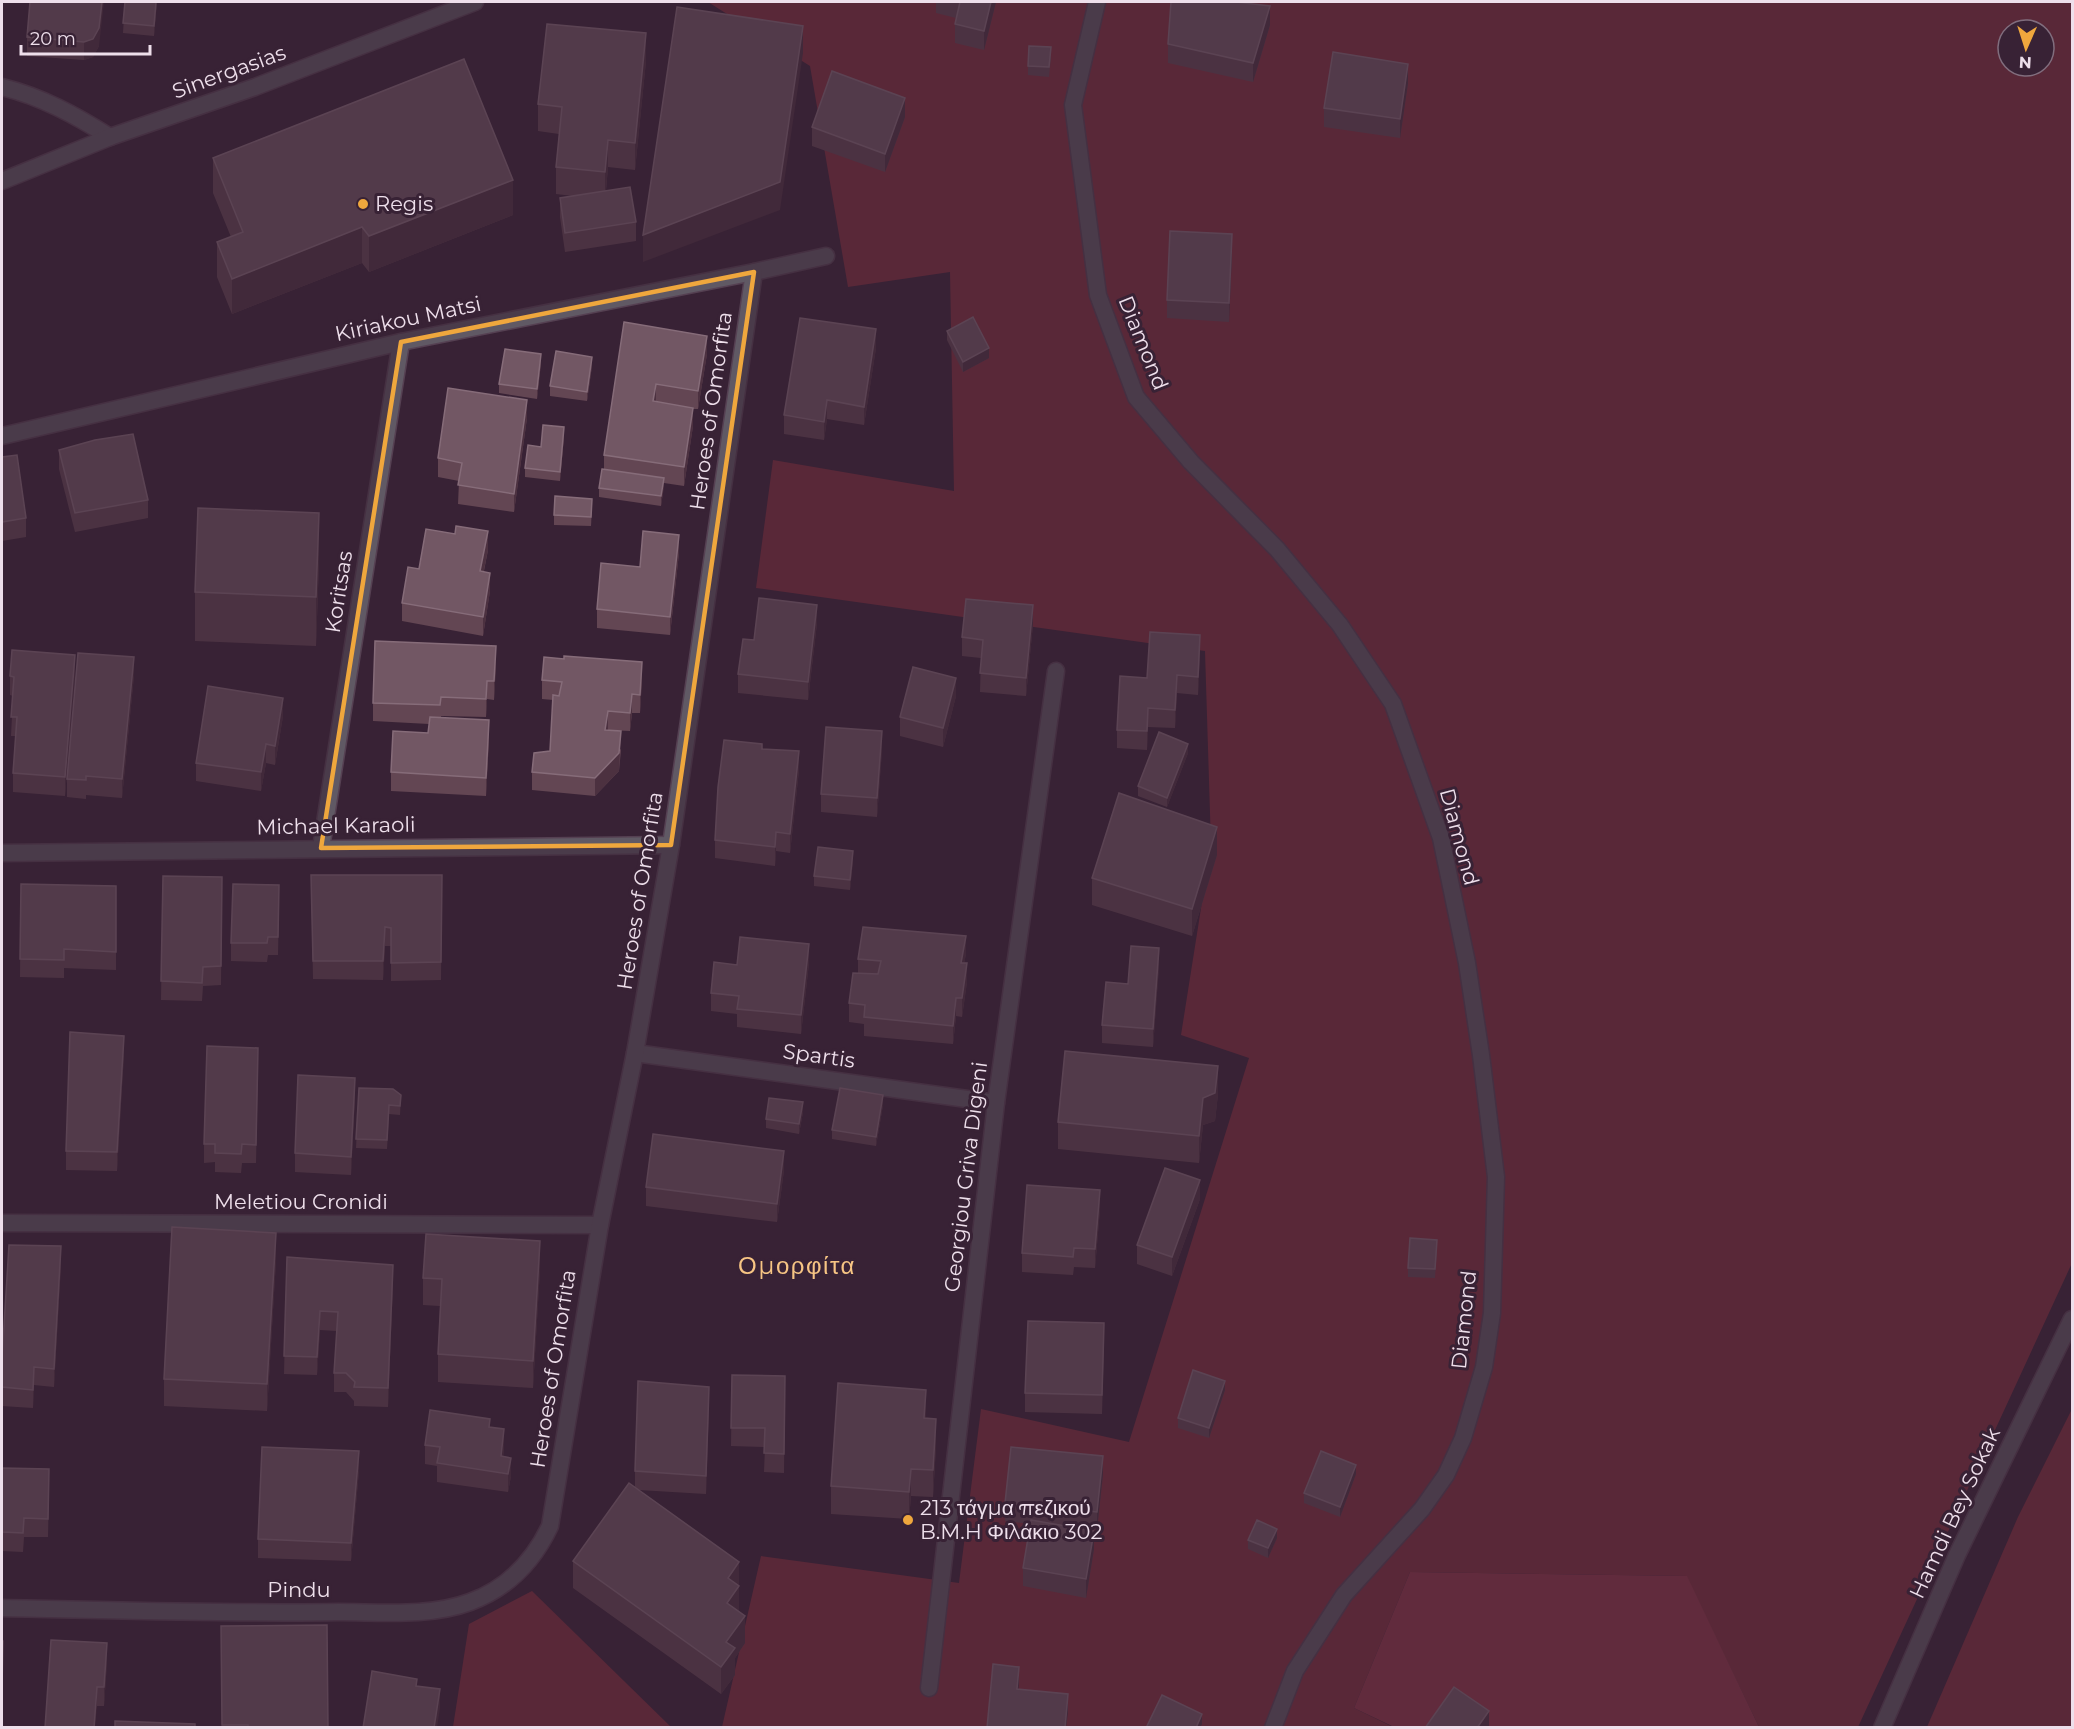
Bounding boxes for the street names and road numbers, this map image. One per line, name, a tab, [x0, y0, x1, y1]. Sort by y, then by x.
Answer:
street label: Sinergasias	[169, 39, 289, 104]
street label: Kiriakou Matsi	[333, 291, 483, 346]
street label: Diamond	[1113, 292, 1174, 394]
street label: Heroes of Omorfita	[684, 310, 737, 512]
street label: Koritsas	[320, 549, 357, 635]
street label: Diamond	[1435, 786, 1484, 888]
street label: Heroes of Omorfita	[611, 790, 668, 992]
street label: Michael Karaoli	[256, 812, 416, 839]
street label: Spartis	[781, 1038, 857, 1073]
street label: Georgiou Griva Digeni	[939, 1060, 992, 1294]
street label: Meletiou Cronidi	[214, 1189, 388, 1214]
street label: Heroes of Omorfita	[524, 1268, 581, 1470]
street label: Diamond	[1446, 1269, 1481, 1371]
street label: Hamdi Bey Sokak	[1904, 1423, 2005, 1602]
street label: Pindu	[267, 1577, 331, 1602]

